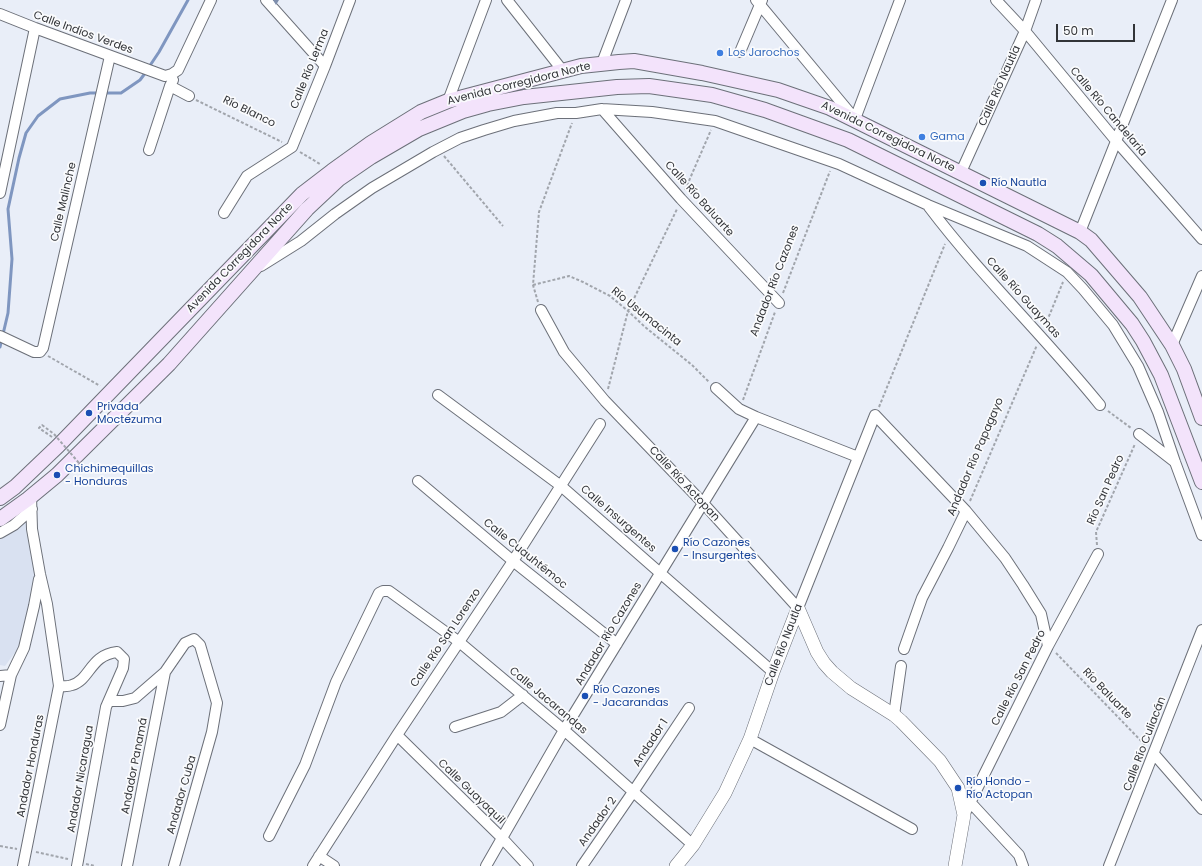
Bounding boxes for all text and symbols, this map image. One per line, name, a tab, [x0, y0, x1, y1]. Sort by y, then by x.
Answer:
street label: Calle Indios Verdes	[31, 9, 135, 57]
scale bar	[1058, 16, 1137, 42]
text: 50 m	[1063, 22, 1094, 39]
street label: Calle Río Lerma	[288, 27, 332, 111]
street label: Calle Río Nautla	[976, 44, 1024, 128]
place label: Los Jarochos	[728, 46, 799, 60]
marker: Los Jarochos	[715, 48, 725, 58]
street label: Avenida Corregidora Norte	[446, 60, 592, 108]
street label: Calle Río Candelaria	[1067, 65, 1149, 159]
street label: Río Blanco	[220, 94, 278, 130]
street label: Avenida Corregidora Norte	[819, 99, 957, 175]
place label: Gama	[930, 130, 965, 144]
marker: Gama	[917, 132, 927, 142]
street label: Calle Río Baluarte	[662, 159, 736, 239]
street label: Calle Malinche	[48, 161, 80, 243]
place label: Río Nautla	[991, 176, 1047, 190]
marker: Río Nautla	[978, 178, 988, 188]
street label: Avenida Corregidora Norte	[184, 200, 296, 316]
street label: Andador Río Cazones	[748, 224, 802, 338]
street label: Calle Río Guaymas	[983, 255, 1063, 341]
street label: Río Usumacinta	[608, 285, 684, 349]
street label: Andador Río Papagayo	[945, 396, 1007, 518]
place label: Privada Moctezuma	[97, 400, 162, 426]
marker: Privada Moctezuma	[84, 408, 94, 418]
street label: Calle Río Actopan	[646, 444, 722, 524]
street label: Río San Pedro	[1085, 453, 1127, 527]
place label: Chichimequillas - Honduras	[65, 462, 154, 488]
marker: Chichimequillas - Honduras	[52, 470, 62, 480]
street label: Calle Insurgentes	[578, 483, 658, 555]
street label: Calle Cuauhtémoc	[480, 516, 570, 592]
place label: Río Cazones - Insurgentes	[683, 536, 756, 562]
marker: Río Cazones - Insurgentes	[670, 544, 680, 554]
street label: Andador Río Cazones	[573, 580, 645, 688]
street label: Calle Río San Lorenzo	[408, 586, 484, 690]
street label: Calle Río Nautla	[762, 602, 806, 688]
street label: Calle Río San Pedro	[989, 628, 1049, 728]
street label: Calle Jacarandas	[506, 665, 590, 737]
street label: Río Baluarte	[1079, 666, 1135, 722]
place label: Río Cazones - Jacarandas	[593, 683, 669, 709]
marker: Río Cazones - Jacarandas	[580, 691, 590, 701]
street label: Calle Río Culiacán	[1121, 695, 1169, 793]
street label: Andador Honduras	[15, 714, 47, 818]
street label: Andador Panamá	[119, 717, 151, 815]
street label: Andador 1	[631, 717, 671, 769]
street label: Andador Nicaragua	[65, 724, 97, 834]
street label: Andador Cuba	[164, 754, 200, 836]
street label: Calle Guayaquil	[435, 757, 507, 827]
place label: Río Hondo - Río Actopan	[966, 775, 1032, 801]
marker: Río Hondo - Río Actopan	[953, 783, 963, 793]
street label: Andador 2	[576, 795, 620, 849]

